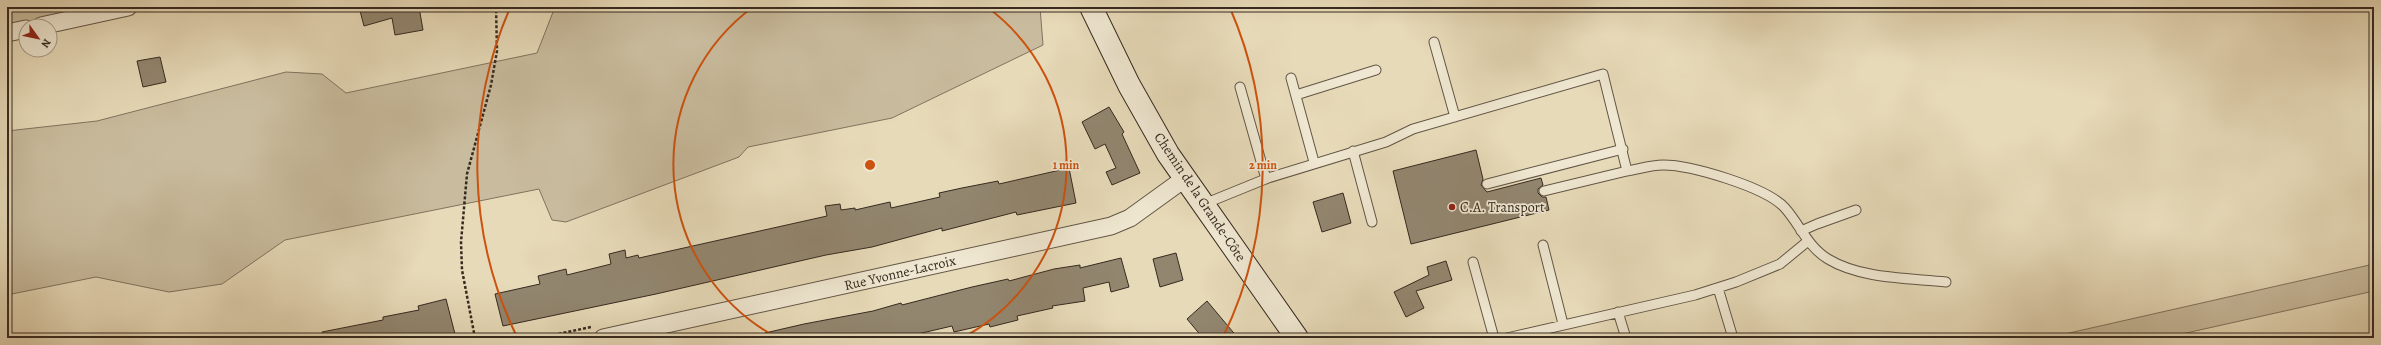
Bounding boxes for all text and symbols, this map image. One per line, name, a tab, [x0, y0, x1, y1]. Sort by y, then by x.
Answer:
north arrow	[18, 18, 58, 58]
text: N	[37, 36, 54, 51]
street label: Chemin de la Grande-Côte	[1150, 129, 1250, 265]
text: 1 min	[1053, 157, 1080, 173]
text: 2 min	[1249, 157, 1277, 173]
centre of rings	[863, 158, 877, 172]
place label: C.A. Transport	[1460, 198, 1545, 217]
marker: C.A. Transport	[1447, 202, 1457, 212]
street label: Rue Yvonne-Lacroix	[842, 251, 958, 295]

